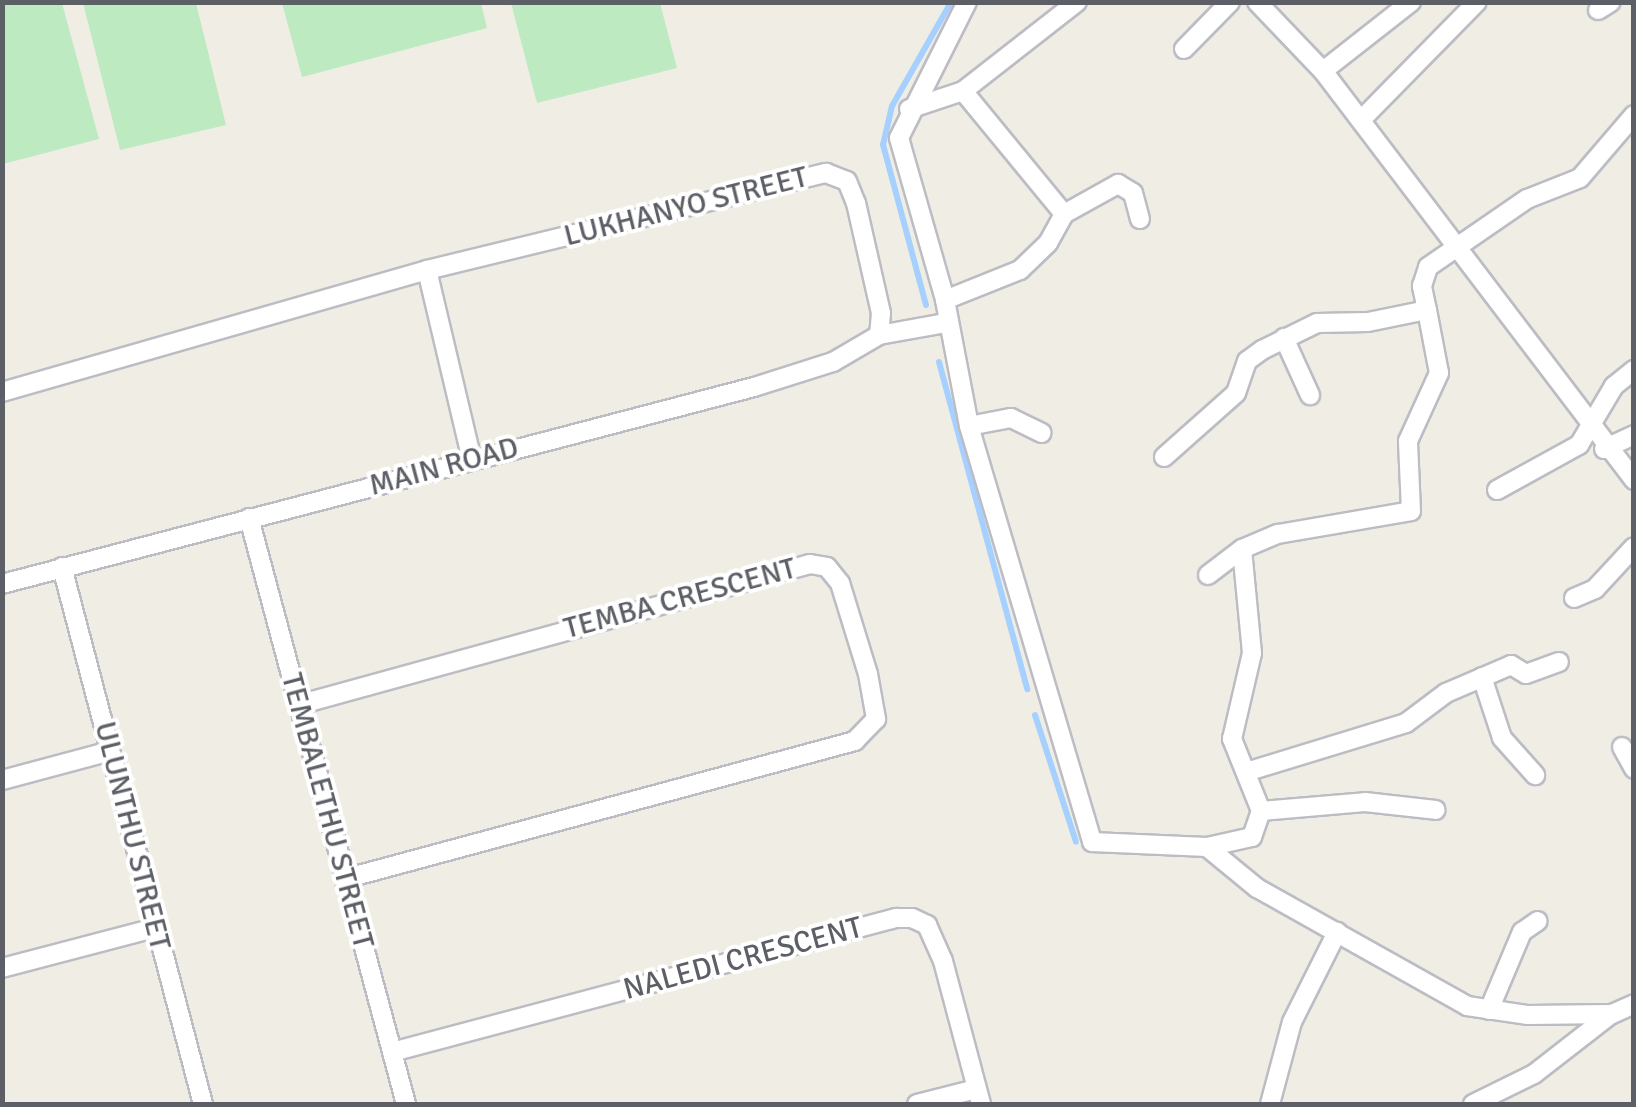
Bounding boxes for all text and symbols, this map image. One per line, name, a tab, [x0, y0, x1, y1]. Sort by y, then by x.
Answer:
street label: LUKHANYO STREET	[560, 159, 812, 255]
street label: MAIN ROAD	[365, 430, 523, 504]
street label: TEMBA CRESCENT	[560, 551, 800, 647]
street label: TEMBALETHU STREET	[273, 669, 381, 953]
street label: ULUNTHU STREET	[86, 718, 178, 954]
street label: NALEDI CRESCENT	[620, 910, 866, 1008]

